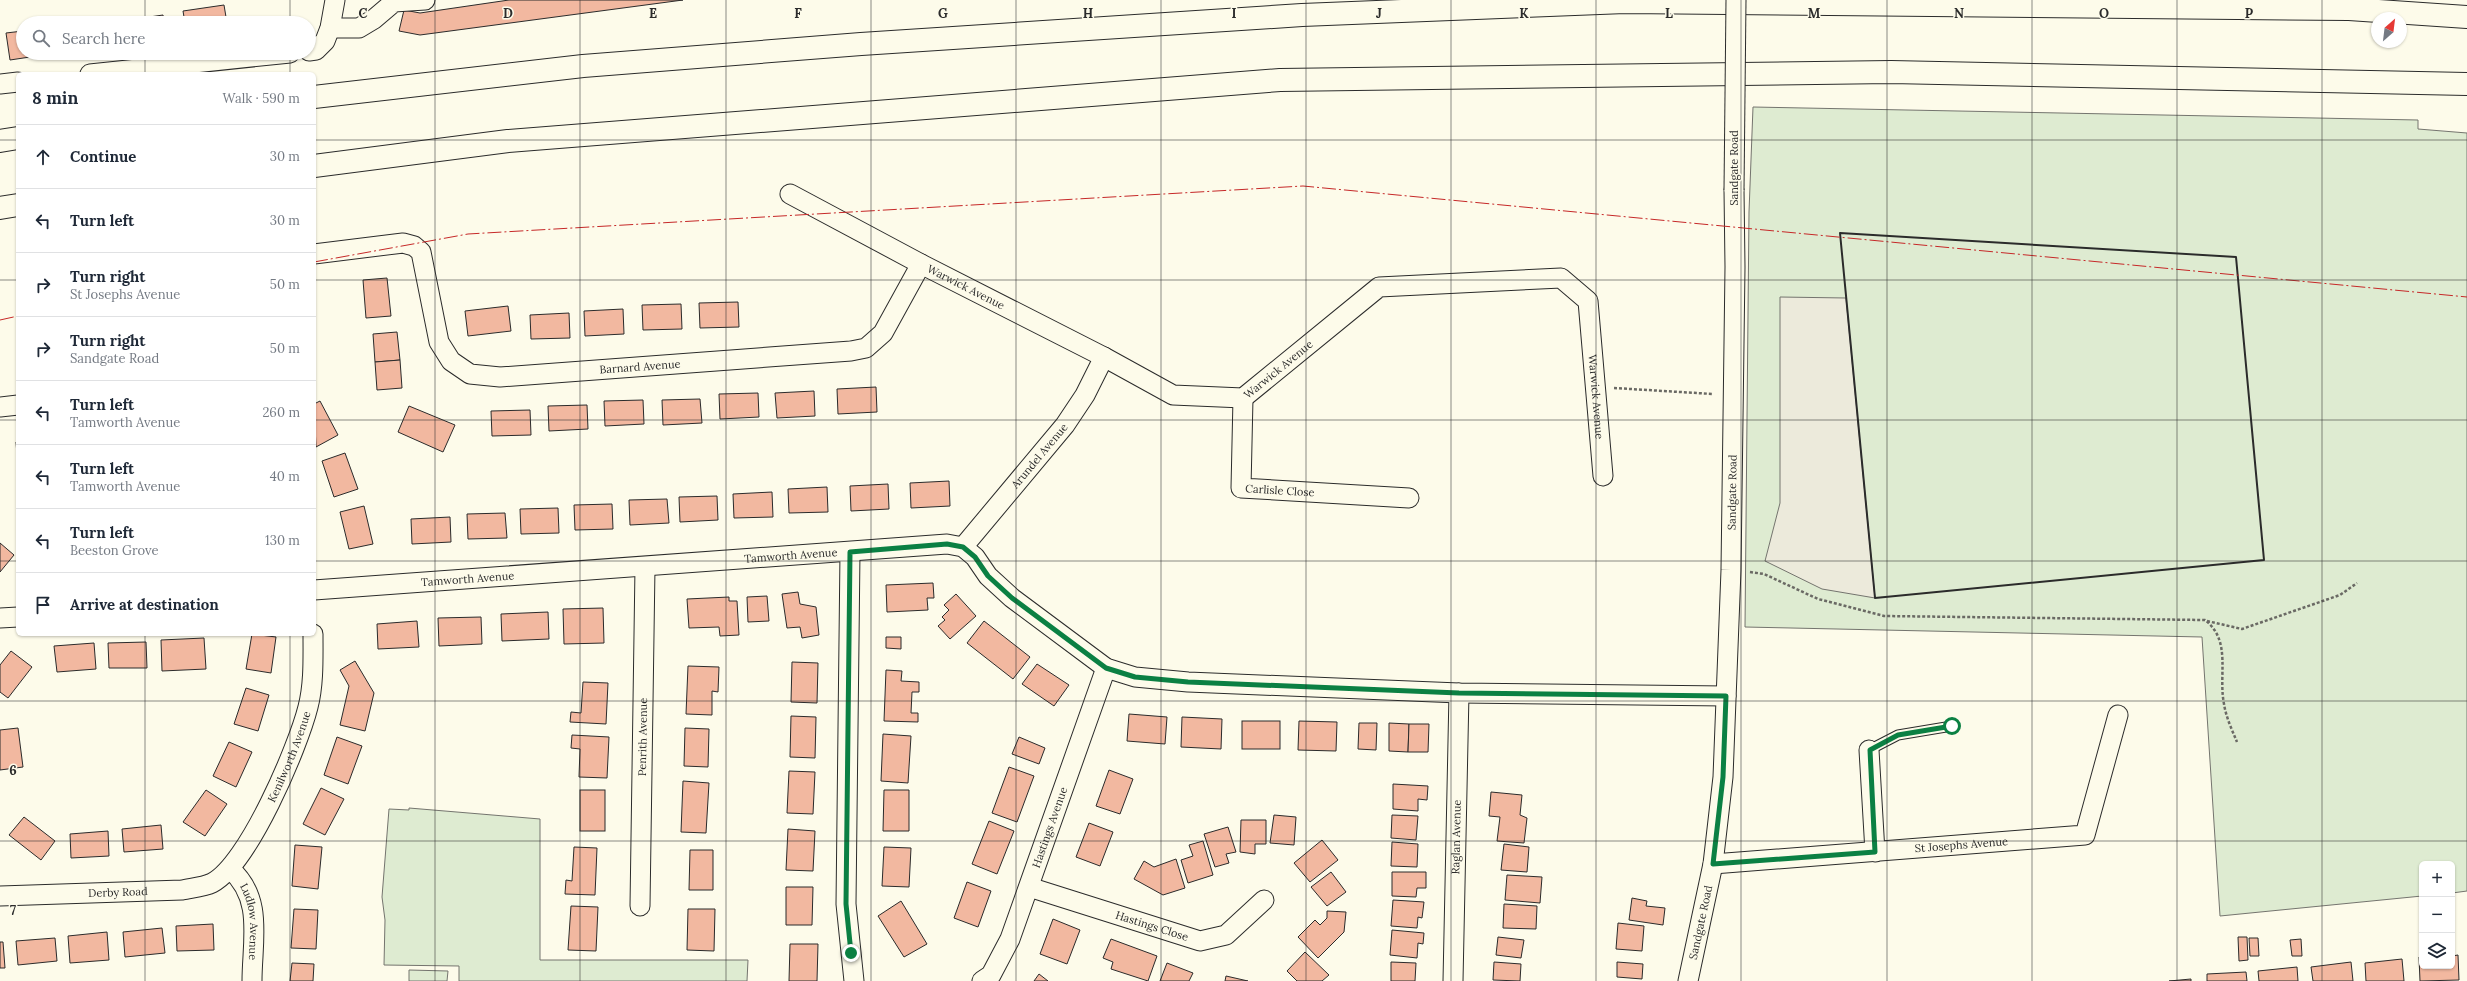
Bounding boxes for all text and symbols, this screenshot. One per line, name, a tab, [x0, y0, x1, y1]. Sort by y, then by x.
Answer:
text: C	[359, 5, 368, 22]
text: D	[503, 5, 513, 22]
text: E	[649, 5, 657, 22]
text: F	[794, 5, 802, 22]
text: G	[938, 5, 948, 22]
text: H	[1083, 5, 1093, 22]
text: I	[1231, 5, 1237, 22]
text: J	[1376, 5, 1382, 22]
text: K	[1519, 5, 1529, 22]
text: L	[1665, 5, 1673, 22]
text: M	[1808, 5, 1821, 22]
text: N	[1954, 5, 1964, 22]
text: O	[2099, 5, 2109, 22]
text: P	[2245, 5, 2254, 22]
north arrow	[2371, 12, 2407, 48]
search box	[16, 16, 316, 60]
icon: search	[30, 27, 52, 49]
text: Search here	[62, 29, 145, 48]
text: 8 min	[32, 87, 78, 109]
text: Walk · 590 m	[223, 90, 300, 107]
street label: Sandgate Road	[1727, 130, 1741, 206]
icon: ahead	[32, 146, 54, 168]
text: Continue	[70, 147, 136, 166]
text: 30 m	[270, 148, 300, 165]
icon: left	[32, 210, 54, 232]
text: Turn left	[70, 211, 134, 230]
text: 30 m	[270, 212, 300, 229]
street label: Warwick Avenue	[925, 261, 1007, 312]
text: Turn right	[70, 267, 146, 286]
icon: right	[32, 274, 54, 296]
text: 50 m	[270, 276, 300, 293]
text: St Josephs Avenue	[70, 286, 180, 303]
text: Turn right	[70, 331, 146, 350]
street label: Warwick Avenue	[1241, 337, 1316, 402]
icon: right	[32, 338, 54, 360]
text: 50 m	[270, 340, 300, 357]
text: Sandgate Road	[70, 350, 159, 367]
street label: Warwick Avenue	[1586, 354, 1607, 440]
street label: Barnard Avenue	[599, 357, 681, 377]
text: Turn left	[70, 395, 134, 414]
icon: left	[32, 402, 54, 424]
text: 260 m	[262, 404, 300, 421]
text: Tamworth Avenue	[70, 414, 180, 431]
street label: Arundel Avenue	[1007, 420, 1071, 492]
street label: Sandgate Road	[1725, 454, 1740, 530]
text: Turn left	[70, 459, 134, 478]
icon: left	[32, 466, 54, 488]
text: 40 m	[270, 468, 300, 485]
text: Tamworth Avenue	[70, 478, 180, 495]
street label: Carlisle Close	[1245, 481, 1315, 499]
text: Turn left	[70, 523, 134, 542]
icon: left	[32, 530, 54, 552]
text: 130 m	[265, 532, 300, 549]
text: Beeston Grove	[70, 542, 159, 559]
street label: Tamworth Avenue	[744, 545, 838, 566]
street label: Tamworth Avenue	[421, 568, 515, 589]
icon: arrive	[32, 594, 54, 616]
text: Arrive at destination	[70, 595, 219, 614]
street label: Penrith Avenue	[635, 698, 650, 776]
street label: Kenilworth Avenue	[264, 709, 314, 805]
route start	[1943, 717, 1961, 735]
text: 6	[9, 762, 17, 779]
street label: Hastings Avenue	[1029, 785, 1070, 870]
street label: Raglan Avenue	[1448, 800, 1464, 874]
street label: St Josephs Avenue	[1914, 834, 2008, 855]
map controls	[2419, 861, 2455, 969]
button: +	[2419, 861, 2455, 897]
street label: Ludlow Avenue	[237, 881, 261, 961]
street label: Sandgate Road	[1686, 883, 1715, 961]
street label: Derby Road	[88, 884, 148, 900]
button: −	[2419, 897, 2455, 933]
text: 7	[10, 902, 16, 919]
street label: Hastings Close	[1114, 908, 1190, 944]
button: layers	[2419, 933, 2455, 969]
route end	[842, 944, 860, 962]

